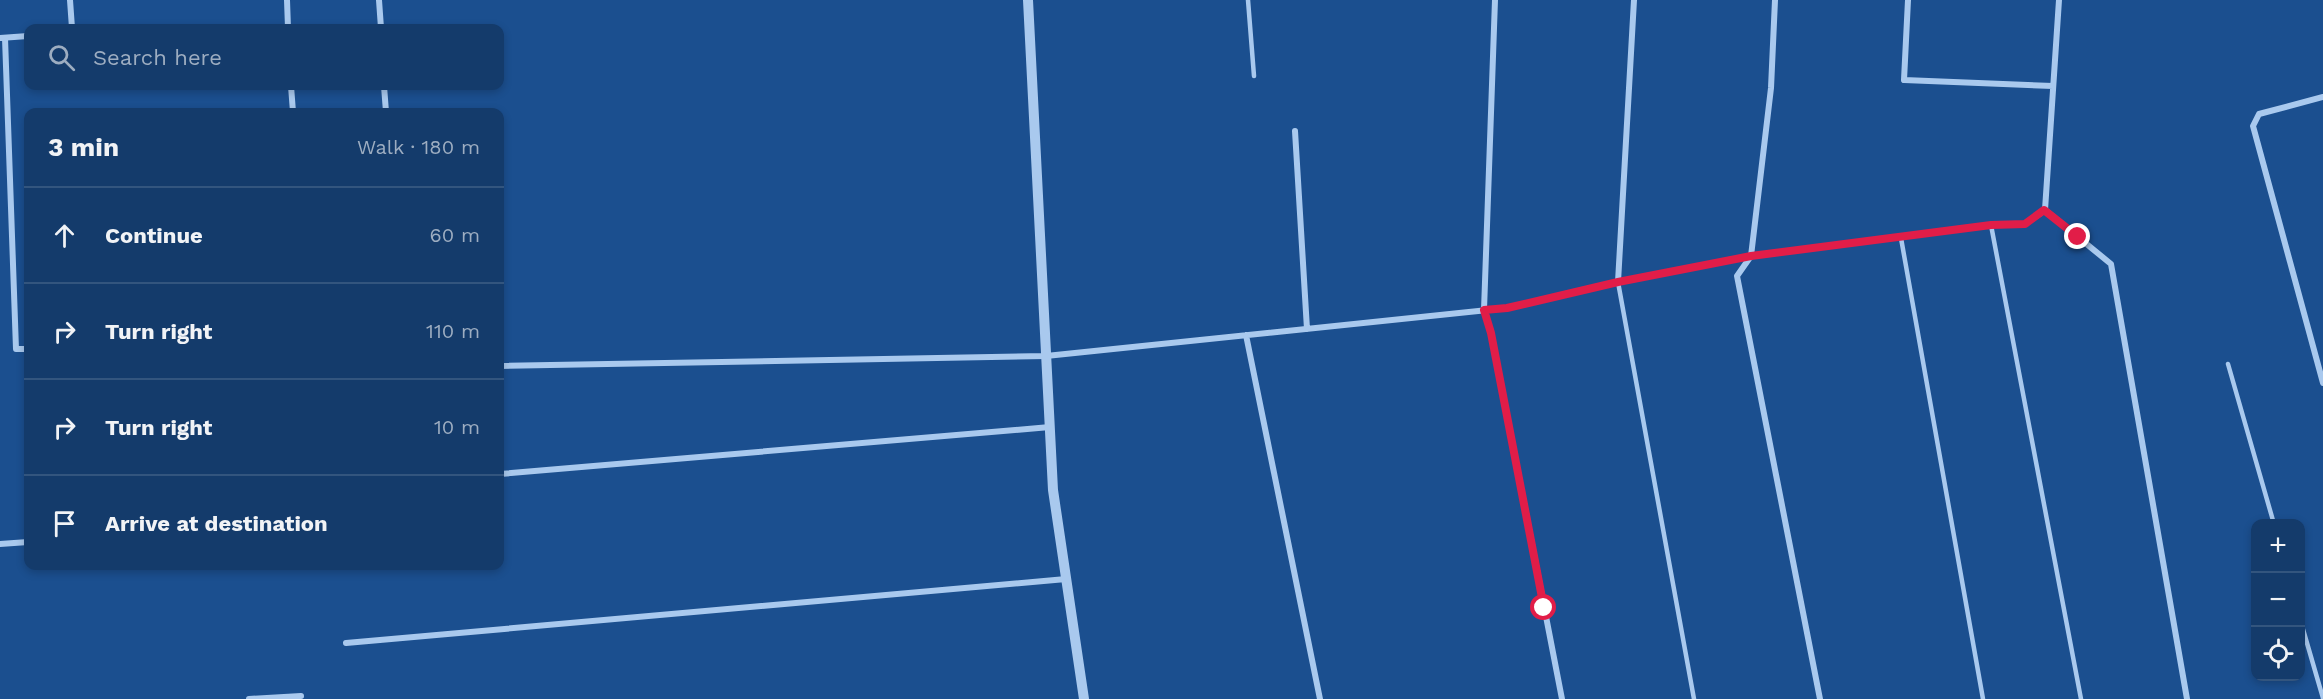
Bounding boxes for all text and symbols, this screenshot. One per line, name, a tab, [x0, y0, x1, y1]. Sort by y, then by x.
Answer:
search box	[24, 24, 504, 90]
icon: search	[45, 41, 78, 74]
text: Search here	[93, 45, 222, 70]
text: 3 min	[48, 132, 119, 162]
text: Walk · 180 m	[357, 135, 480, 159]
icon: ahead	[48, 219, 81, 252]
text: Continue	[105, 223, 203, 248]
text: 60 m	[430, 223, 480, 247]
route end	[2064, 223, 2090, 249]
icon: right	[48, 315, 81, 348]
text: Turn right	[105, 319, 212, 344]
text: 110 m	[426, 319, 480, 343]
icon: right	[48, 411, 81, 444]
text: Turn right	[105, 415, 212, 440]
text: 10 m	[434, 415, 480, 439]
icon: arrive	[48, 507, 81, 540]
text: Arrive at destination	[105, 511, 328, 536]
map controls	[2251, 519, 2305, 681]
button: +	[2251, 519, 2305, 573]
button: −	[2251, 573, 2305, 627]
route start	[1530, 594, 1556, 620]
button: locate	[2251, 627, 2305, 681]

